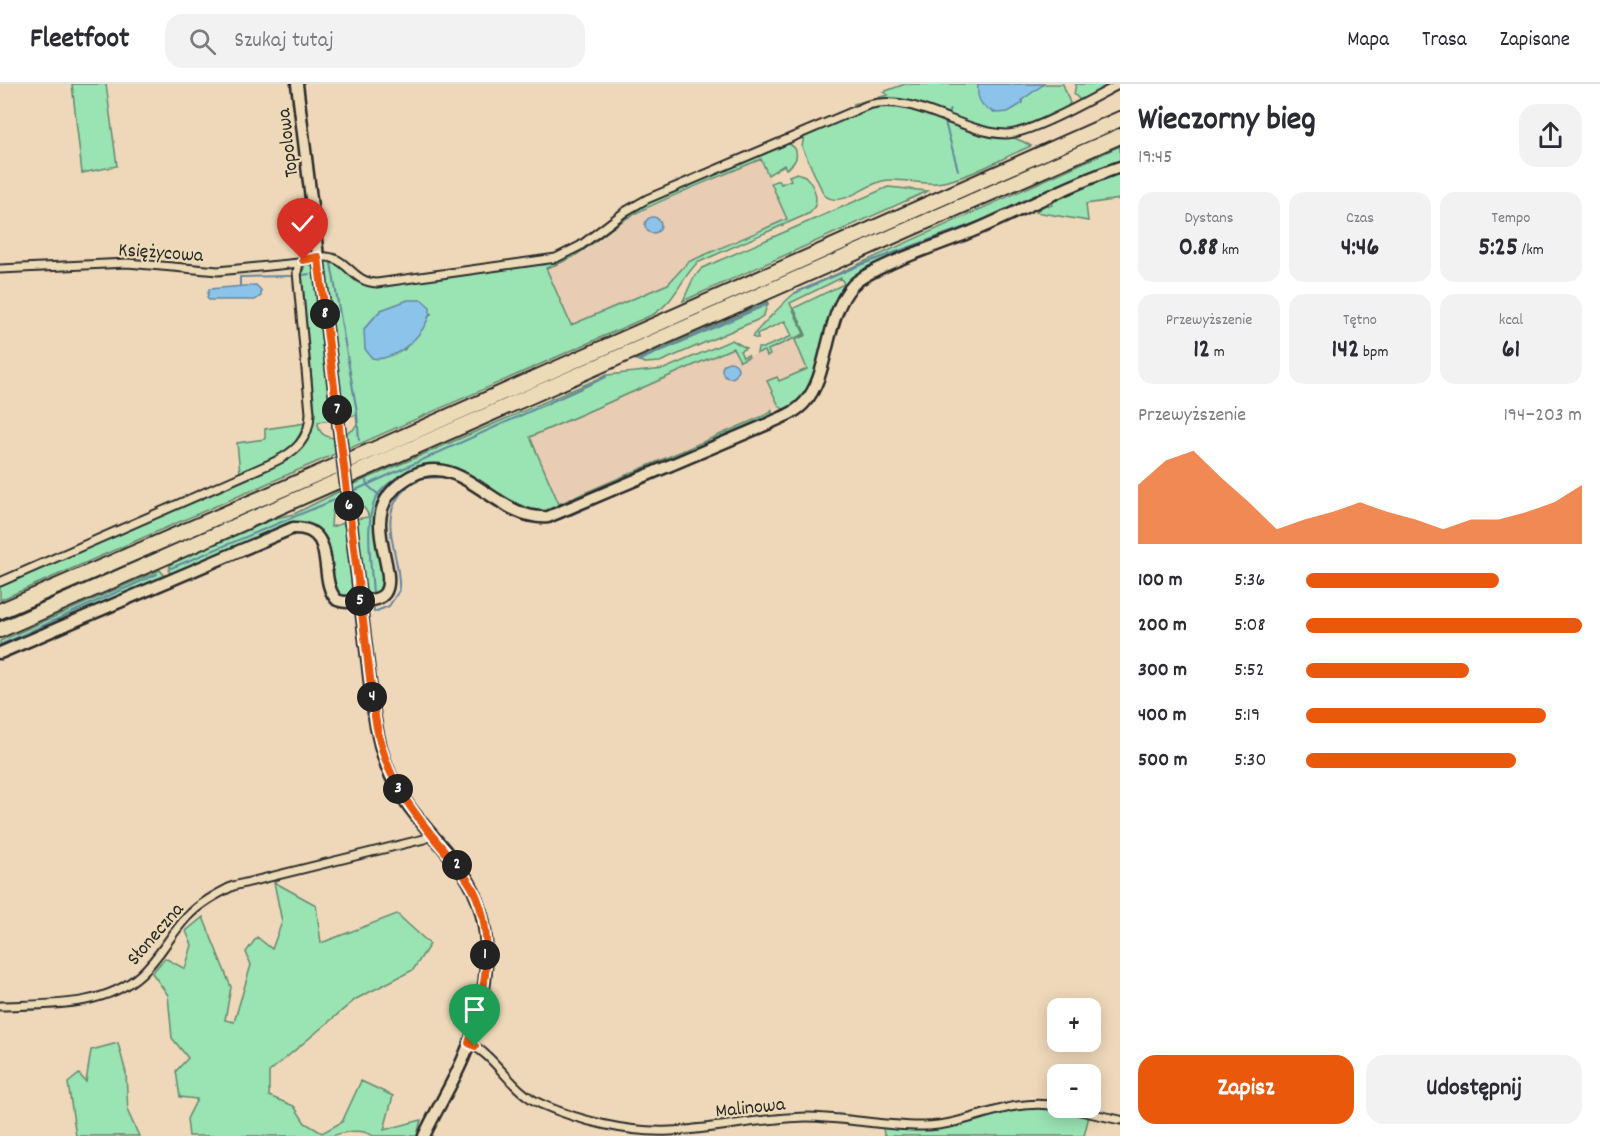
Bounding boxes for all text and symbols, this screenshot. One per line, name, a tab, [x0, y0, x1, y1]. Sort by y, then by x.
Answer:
search box	[165, 14, 585, 68]
text: Fleetfoot	[30, 21, 129, 61]
icon: search	[186, 25, 219, 58]
text: Szukaj tutaj	[234, 26, 334, 57]
text: Mapa	[1347, 26, 1389, 56]
text: Trasa	[1422, 26, 1467, 56]
text: Zapisane	[1500, 26, 1570, 56]
text: Wieczorny bieg	[1138, 98, 1316, 145]
button: share	[1519, 104, 1582, 167]
street label: Topolowa	[271, 106, 307, 179]
text: 19:45	[1138, 144, 1172, 172]
pin	[277, 198, 328, 260]
icon: check	[286, 207, 319, 240]
text: Dystans	[1184, 207, 1234, 230]
text: Czas	[1346, 207, 1374, 230]
text: Tempo	[1492, 207, 1530, 230]
text: 0.88	[1179, 230, 1218, 267]
text: 4:46	[1341, 230, 1379, 267]
text: 5:25	[1478, 230, 1518, 267]
street label: Księżycowa	[117, 237, 205, 271]
text: km	[1218, 239, 1239, 262]
text: /km	[1518, 239, 1544, 262]
pin: 8	[310, 299, 340, 329]
text: 8	[322, 302, 328, 325]
text: Przewyższenie	[1166, 309, 1252, 332]
text: Tętno	[1343, 309, 1377, 332]
text: kcal	[1499, 309, 1523, 332]
text: 12	[1193, 332, 1210, 369]
text: 142	[1332, 332, 1359, 369]
text: 61	[1502, 332, 1520, 369]
text: m	[1210, 341, 1225, 364]
text: bpm	[1359, 341, 1388, 364]
pin: 7	[322, 395, 352, 425]
text: 7	[334, 398, 340, 421]
text: Przewyższenie	[1138, 402, 1246, 430]
text: 194–203 m	[1503, 402, 1582, 430]
pin: 6	[334, 491, 364, 521]
text: 6	[345, 494, 353, 517]
text: 100 m	[1138, 567, 1183, 595]
text: 5:36	[1234, 567, 1265, 595]
pin: 5	[345, 586, 375, 616]
text: 5	[356, 589, 364, 612]
text: 200 m	[1138, 612, 1187, 640]
text: 5:08	[1234, 612, 1266, 640]
text: 300 m	[1138, 657, 1187, 685]
text: 5:52	[1234, 657, 1265, 685]
pin: 4	[357, 682, 387, 712]
text: 4	[369, 685, 375, 708]
text: 400 m	[1138, 702, 1186, 730]
text: 5:19	[1234, 702, 1260, 730]
text: 500 m	[1138, 747, 1187, 775]
text: 5:30	[1234, 747, 1266, 775]
pin: 3	[383, 774, 413, 804]
text: 3	[394, 777, 402, 800]
pin: 2	[442, 850, 472, 880]
text: 2	[454, 853, 461, 876]
street label: Słoneczna	[121, 897, 192, 972]
pin: 1	[470, 940, 500, 970]
text: 1	[483, 943, 487, 966]
pin	[449, 984, 500, 1046]
icon: arrive	[458, 993, 491, 1026]
map controls	[1047, 998, 1101, 1118]
button: +	[1047, 998, 1101, 1052]
button: Zapisz	[1138, 1055, 1354, 1124]
button: Udostępnij	[1366, 1055, 1582, 1124]
button: −	[1047, 1064, 1101, 1118]
street label: Malinowa	[714, 1091, 787, 1127]

